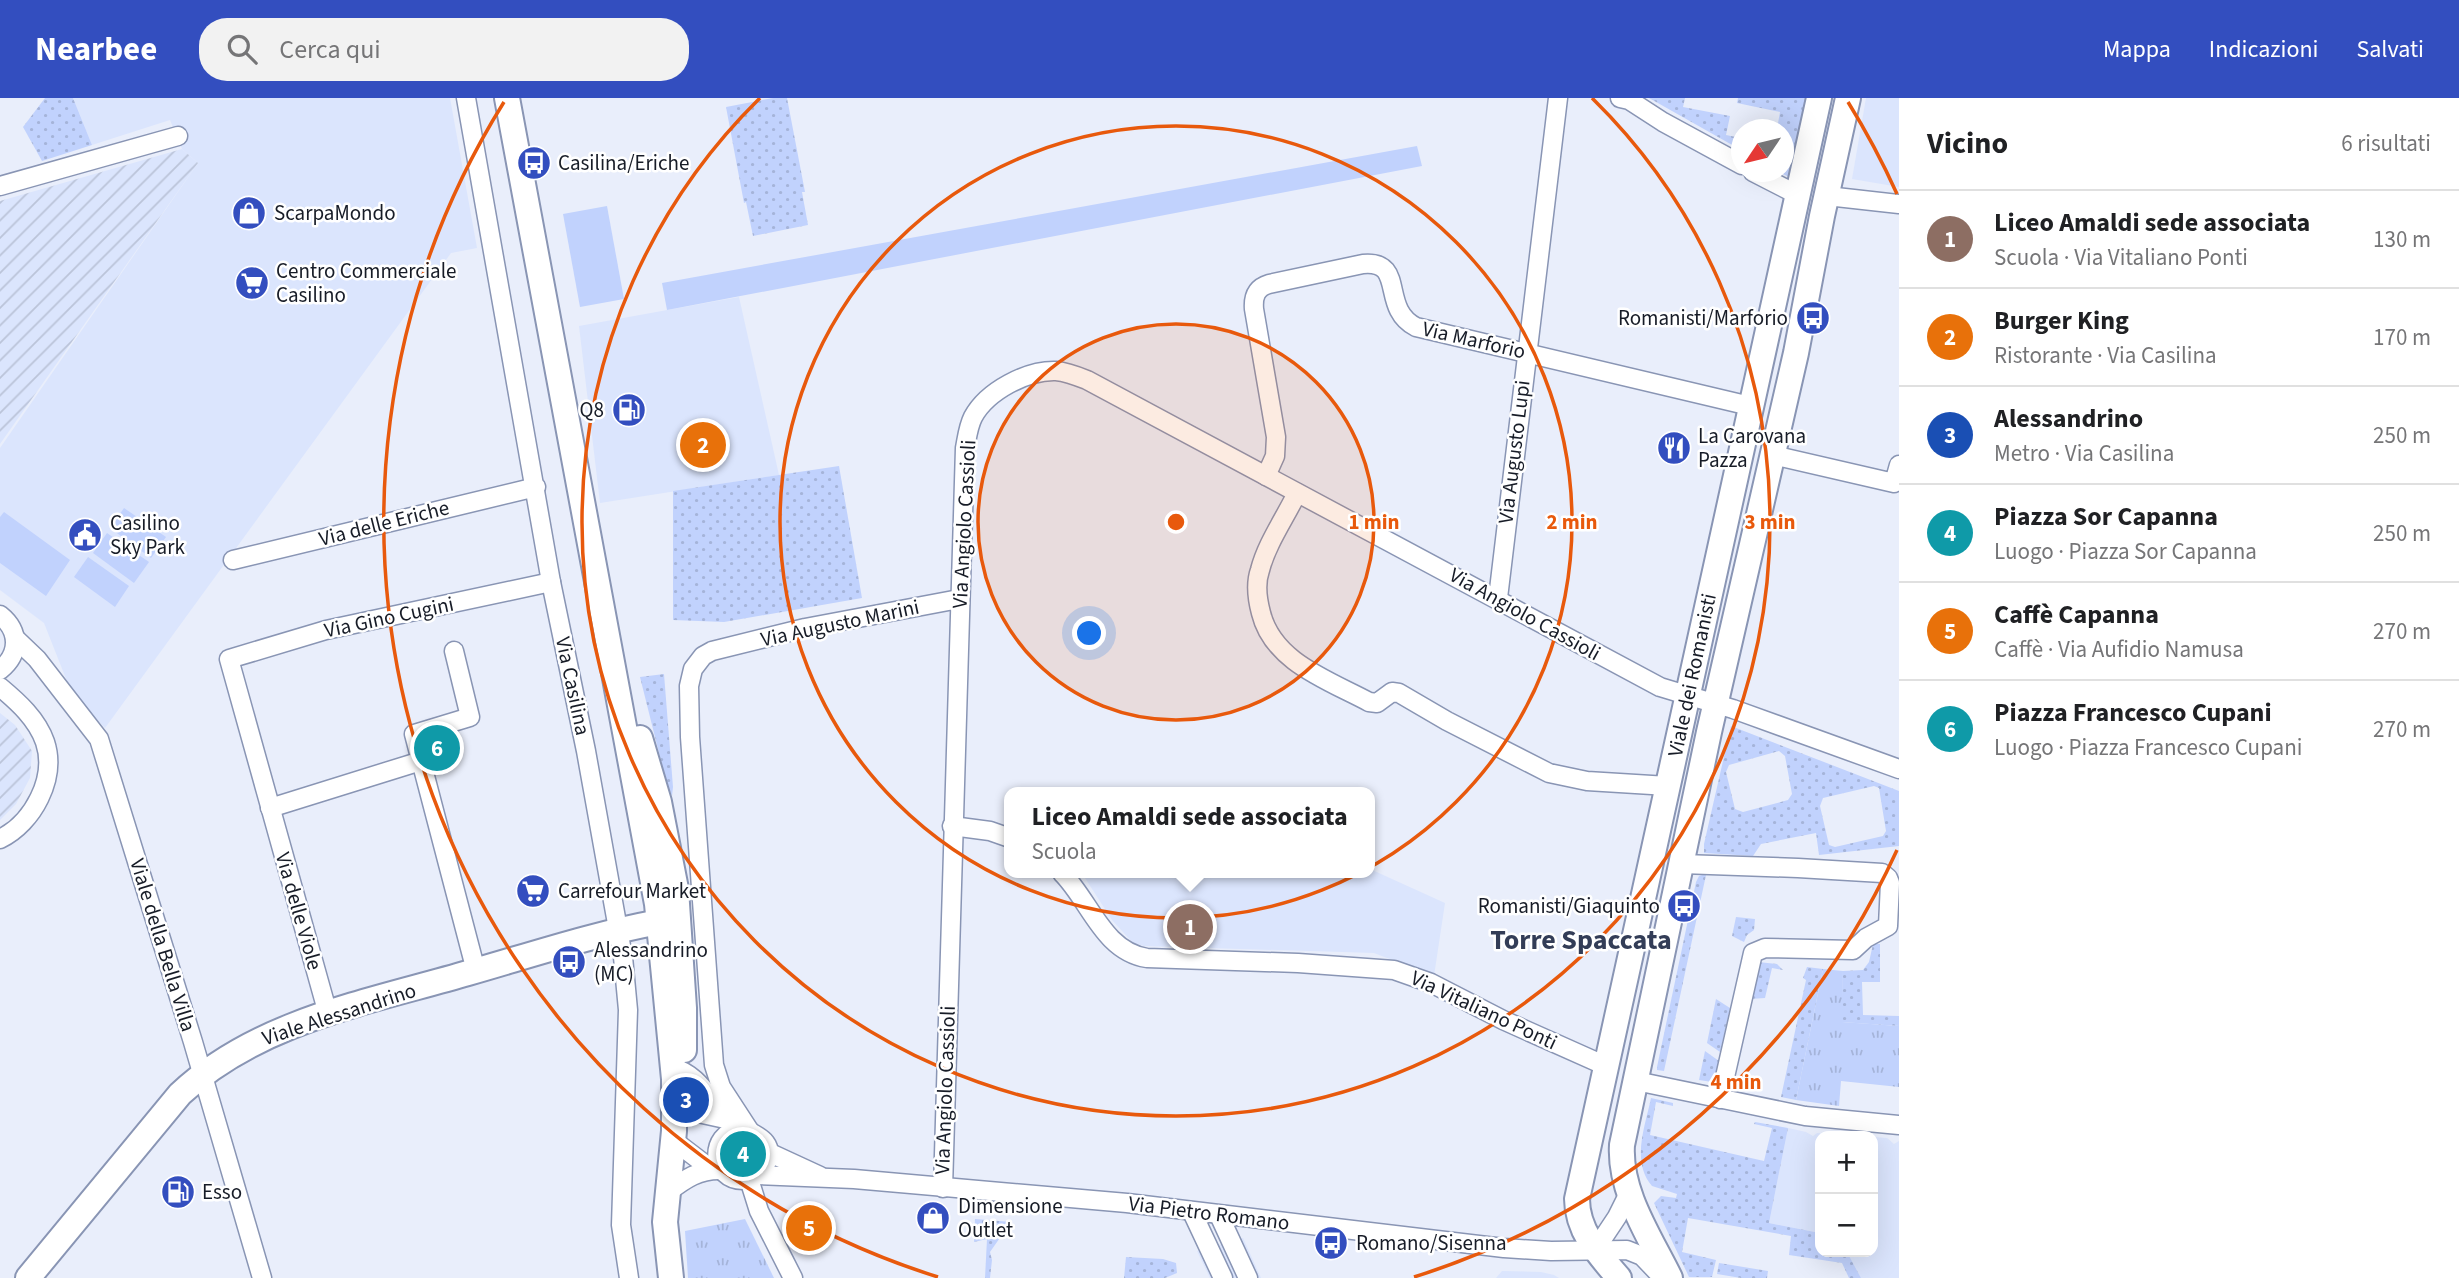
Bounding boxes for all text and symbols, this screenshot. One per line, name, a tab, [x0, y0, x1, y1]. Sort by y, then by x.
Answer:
search box	[199, 18, 689, 81]
text: Nearbee	[35, 26, 157, 73]
icon: search	[223, 30, 261, 68]
text: Cerca qui	[279, 31, 381, 68]
text: Mappa	[2103, 32, 2171, 67]
text: Indicazioni	[2209, 32, 2318, 67]
text: Salvati	[2356, 32, 2424, 67]
north arrow	[1731, 119, 1794, 182]
text: Vicino	[1927, 122, 2008, 165]
text: 6 risultati	[2341, 127, 2431, 160]
bus stop icon: Casilina/Eriche	[515, 144, 553, 182]
place label: Casilina/Eriche	[558, 148, 689, 178]
shop icon: ScarpaMondo	[230, 194, 268, 232]
place label: ScarpaMondo	[274, 198, 396, 228]
text: Liceo Amaldi sede associata	[1994, 204, 2310, 241]
text: 1	[1944, 223, 1956, 256]
text: 130 m	[2373, 223, 2431, 256]
text: Scuola · Via Vitaliano Ponti	[1994, 241, 2248, 274]
place label: Centro Commerciale Casilino	[276, 256, 456, 310]
supermarket icon: Centro Commerciale Casilino	[233, 264, 271, 302]
bus stop icon: Romanisti/Marforio	[1794, 299, 1832, 337]
text: Burger King	[1994, 302, 2129, 339]
place label: Romanisti/Marforio	[1618, 303, 1788, 333]
street label: Via Marforio	[1419, 314, 1529, 366]
text: 2	[1944, 321, 1956, 354]
text: 170 m	[2373, 321, 2431, 354]
text: Ristorante · Via Casilina	[1994, 339, 2217, 372]
street label: Via Augusto Lupi	[1490, 378, 1538, 526]
fuel station icon: Q8	[610, 391, 648, 429]
place label: Q8	[580, 395, 604, 425]
text: Alessandrino	[1994, 400, 2143, 437]
pin: 2	[680, 419, 726, 471]
text: 3	[1944, 419, 1956, 452]
text: 250 m	[2373, 419, 2431, 452]
place label: La Carovana Pazza	[1698, 421, 1806, 475]
restaurant icon: La Carovana Pazza	[1655, 429, 1693, 467]
text: Metro · Via Casilina	[1994, 437, 2174, 470]
street label: Via Angiolo Cassioli	[945, 439, 983, 609]
street label: Via delle Eriche	[316, 492, 452, 554]
text: Piazza Sor Capanna	[1994, 498, 2218, 535]
text: 1 min	[1348, 507, 1400, 537]
text: 2 min	[1546, 507, 1598, 537]
text: 3 min	[1744, 507, 1796, 537]
place label: Casilino Sky Park	[110, 508, 185, 562]
centre of rings	[1164, 510, 1188, 534]
public building icon: Casilino Sky Park	[66, 516, 104, 554]
text: 4	[1944, 517, 1956, 550]
text: 250 m	[2373, 517, 2431, 550]
text: Luogo · Piazza Sor Capanna	[1994, 535, 2257, 568]
street label: Via Angiolo Cassioli	[1444, 560, 1606, 668]
street label: Via Gino Cugini	[322, 589, 456, 645]
street label: Viale dei Romanisti	[1660, 591, 1724, 759]
street label: Via Augusto Marini	[758, 592, 922, 654]
text: Caffè Capanna	[1994, 596, 2159, 633]
text: 5	[1944, 615, 1956, 648]
text: 270 m	[2373, 615, 2431, 648]
your location	[1072, 616, 1106, 650]
text: Caffè · Via Aufidio Namusa	[1994, 633, 2244, 666]
street label: Via Casilina	[548, 634, 598, 738]
text: Piazza Francesco Cupani	[1994, 694, 2272, 731]
text: 6	[1944, 713, 1956, 746]
text: 270 m	[2373, 713, 2431, 746]
pin: 6	[414, 722, 460, 774]
text: Luogo · Piazza Francesco Cupani	[1994, 731, 2302, 764]
popup	[1004, 787, 1375, 878]
text: Liceo Amaldi sede associata	[1031, 798, 1348, 835]
text: Scuola	[1031, 835, 1097, 868]
street label: Via delle Viole	[268, 849, 330, 973]
street label: Viale della Bella Villa	[122, 855, 204, 1035]
supermarket icon: Carrefour Market	[514, 872, 552, 910]
place label: Carrefour Market	[558, 876, 706, 906]
bus stop icon: Romanisti/Giaquinto	[1665, 887, 1703, 925]
place label: Romanisti/Giaquinto	[1478, 891, 1660, 921]
pin: 1	[1167, 901, 1213, 953]
district label: Torre Spaccata	[1490, 920, 1672, 960]
place label: Alessandrino (MC)	[594, 935, 708, 989]
bus stop icon: Alessandrino (MC)	[550, 943, 588, 981]
street label: Via Vitaliano Ponti	[1406, 963, 1562, 1057]
street label: Viale Alessandrino	[258, 975, 420, 1053]
street label: Via Angiolo Cassioli	[927, 1005, 963, 1175]
text: 4 min	[1710, 1067, 1762, 1097]
pin: 3	[663, 1074, 709, 1126]
pin: 4	[720, 1128, 766, 1180]
map controls	[1815, 1131, 1878, 1257]
button: +	[1815, 1131, 1878, 1194]
fuel station icon: Esso	[159, 1173, 197, 1211]
place label: Esso	[202, 1177, 242, 1207]
street label: Via Pietro Romano	[1127, 1188, 1291, 1238]
place label: Dimensione Outlet	[958, 1191, 1063, 1245]
button: −	[1815, 1194, 1878, 1257]
shop icon: Dimensione Outlet	[914, 1199, 952, 1237]
pin: 5	[786, 1202, 832, 1254]
bus stop icon: Romano/Sisenna	[1312, 1224, 1350, 1262]
place label: Romano/Sisenna	[1356, 1228, 1507, 1258]

